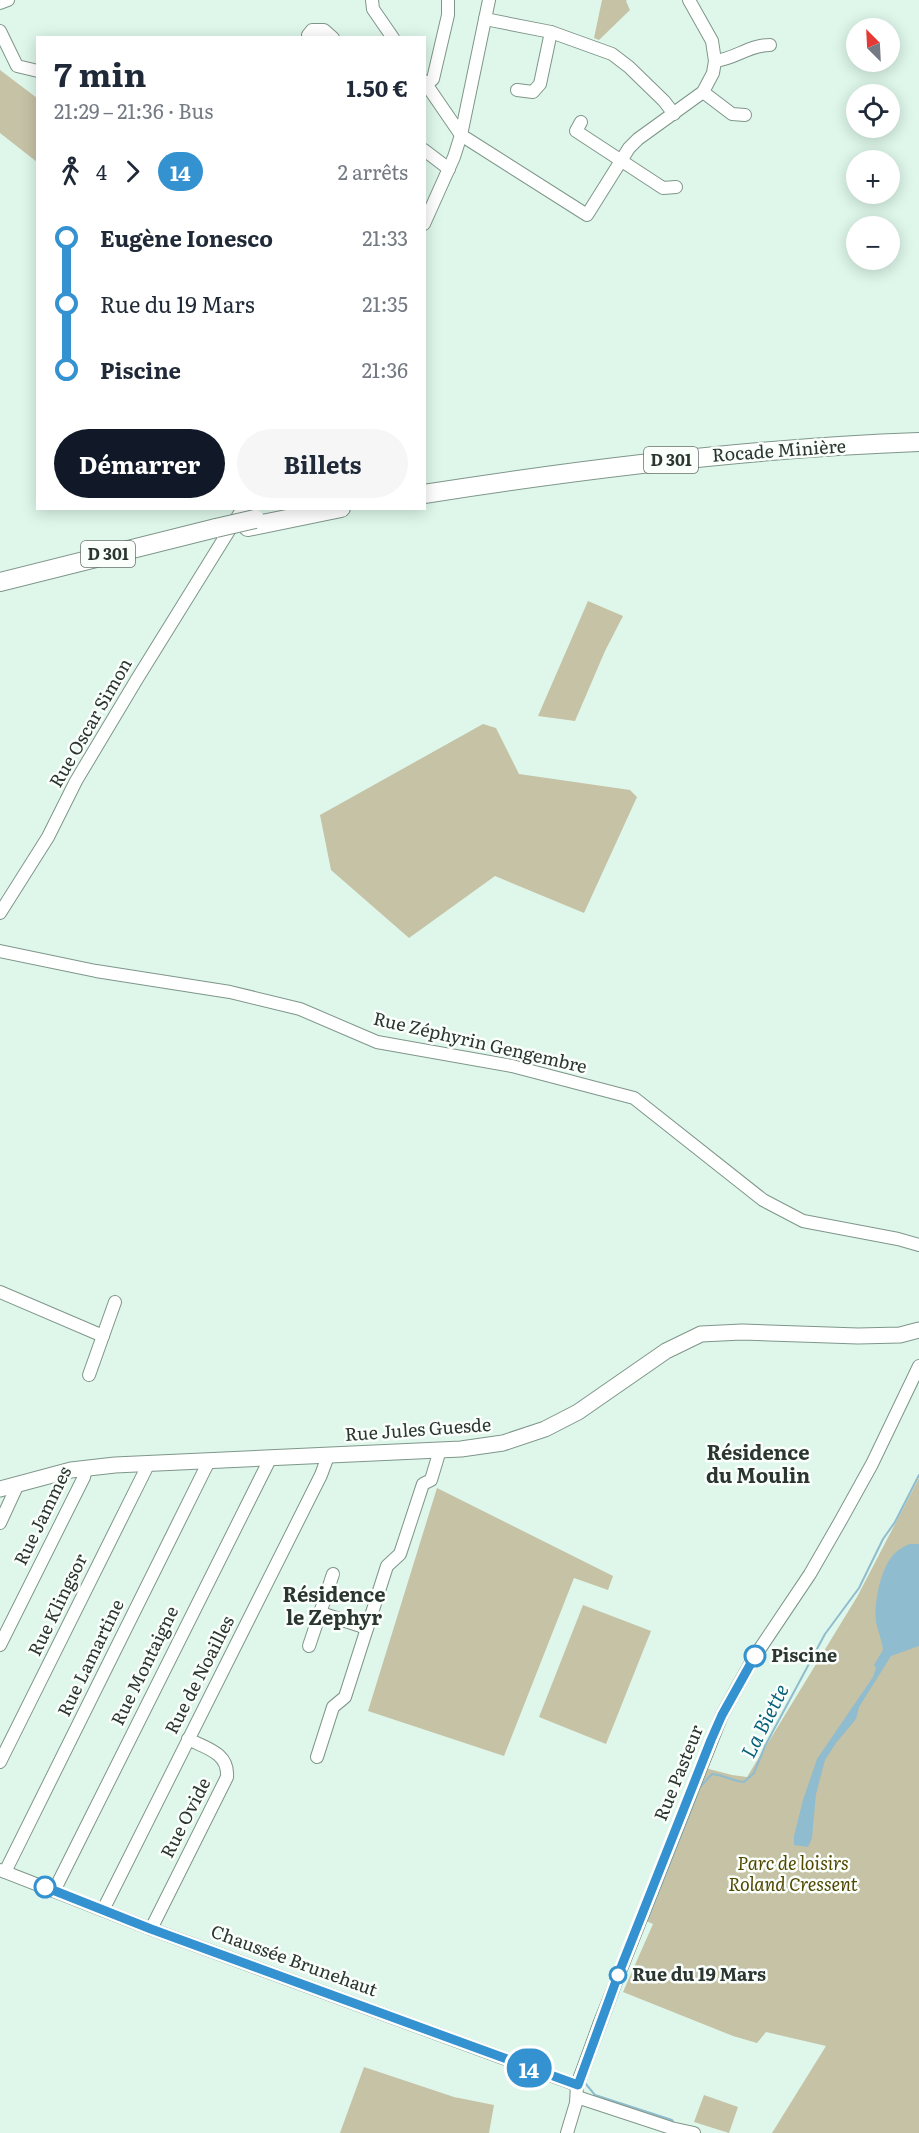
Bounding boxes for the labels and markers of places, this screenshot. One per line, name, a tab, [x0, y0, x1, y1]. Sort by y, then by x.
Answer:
place label: Piscine	[771, 1641, 837, 1668]
marker: Piscine	[744, 1645, 766, 1667]
unlabelled marker	[34, 1876, 56, 1898]
place label: Rue du 19 Mars	[632, 1960, 766, 1987]
marker: Rue du 19 Mars	[609, 1966, 627, 1984]

